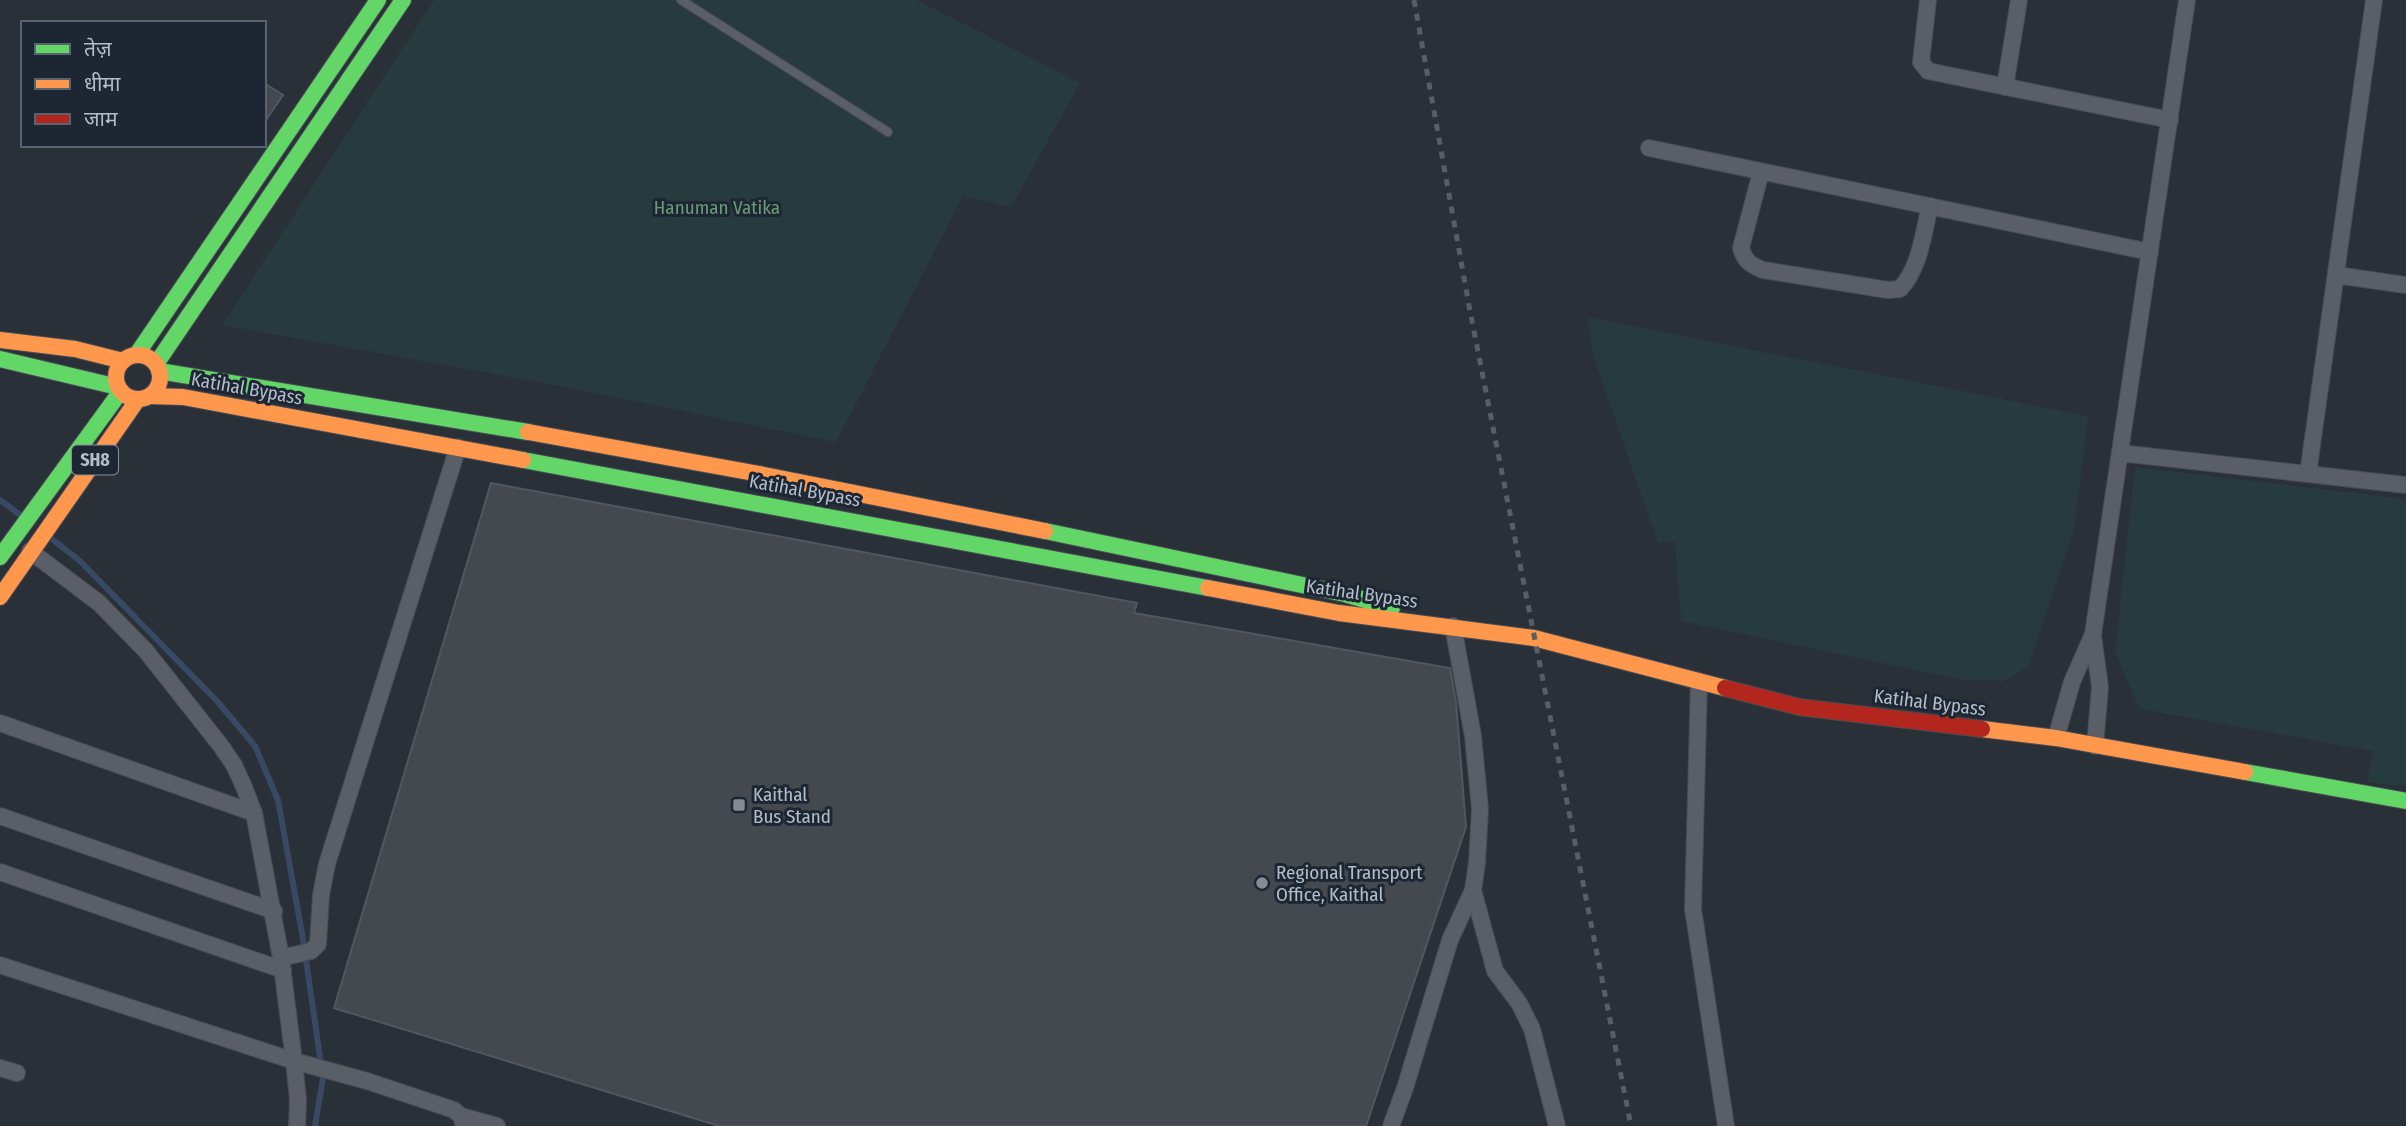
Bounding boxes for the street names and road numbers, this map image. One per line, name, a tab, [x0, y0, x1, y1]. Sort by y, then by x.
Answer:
street label: Katihal Bypass	[189, 367, 304, 410]
road number: SH8	[72, 446, 118, 474]
street label: Katihal Bypass	[747, 469, 862, 512]
street label: Katihal Bypass	[1304, 574, 1419, 613]
street label: Katihal Bypass	[1873, 684, 1987, 721]

